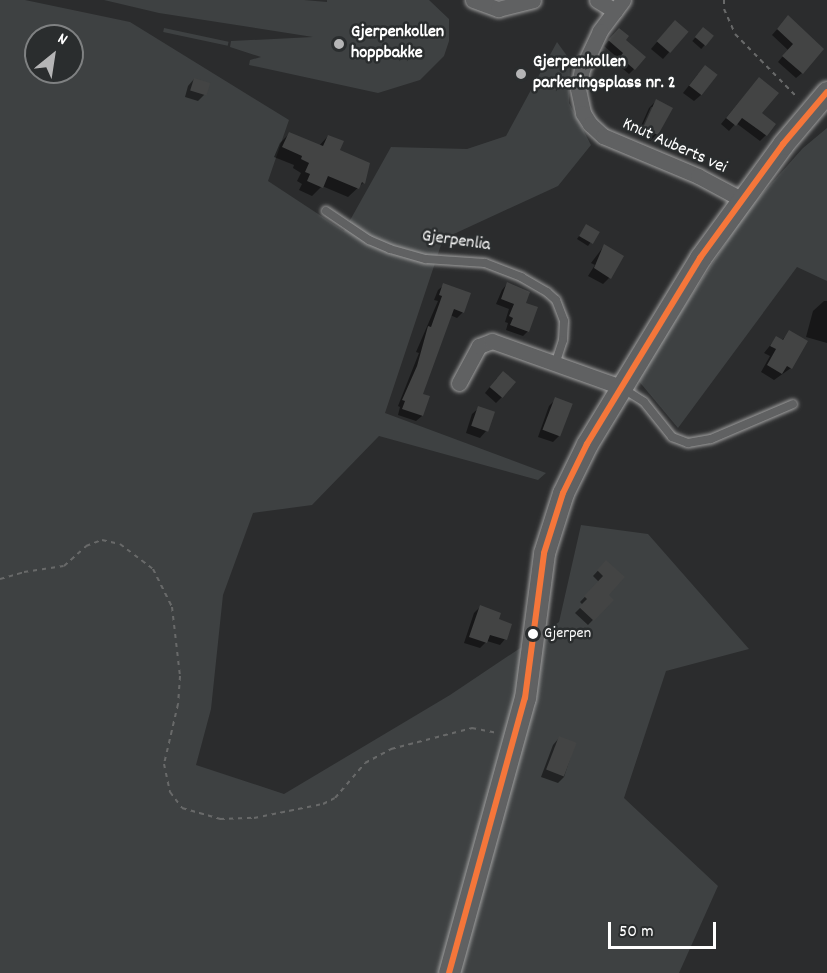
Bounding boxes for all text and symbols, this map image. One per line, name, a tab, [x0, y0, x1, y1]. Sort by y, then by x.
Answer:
place label: Gjerpenkollen hoppbakke	[351, 23, 444, 66]
north arrow	[24, 24, 84, 84]
text: N	[53, 28, 71, 52]
marker: Gjerpenkollen hoppbakke	[332, 37, 346, 51]
place label: Gjerpenkollen parkeringsplass nr. 2	[533, 53, 676, 96]
marker: Gjerpenkollen parkeringsplass nr. 2	[514, 67, 528, 81]
street label: Knut Auberts vei	[618, 114, 730, 180]
street label: Gjerpenlia	[420, 227, 492, 257]
place label: Gjerpen	[544, 624, 591, 644]
marker: Gjerpen	[527, 628, 539, 640]
scale bar	[611, 910, 719, 948]
text: 50 m	[619, 920, 654, 945]

